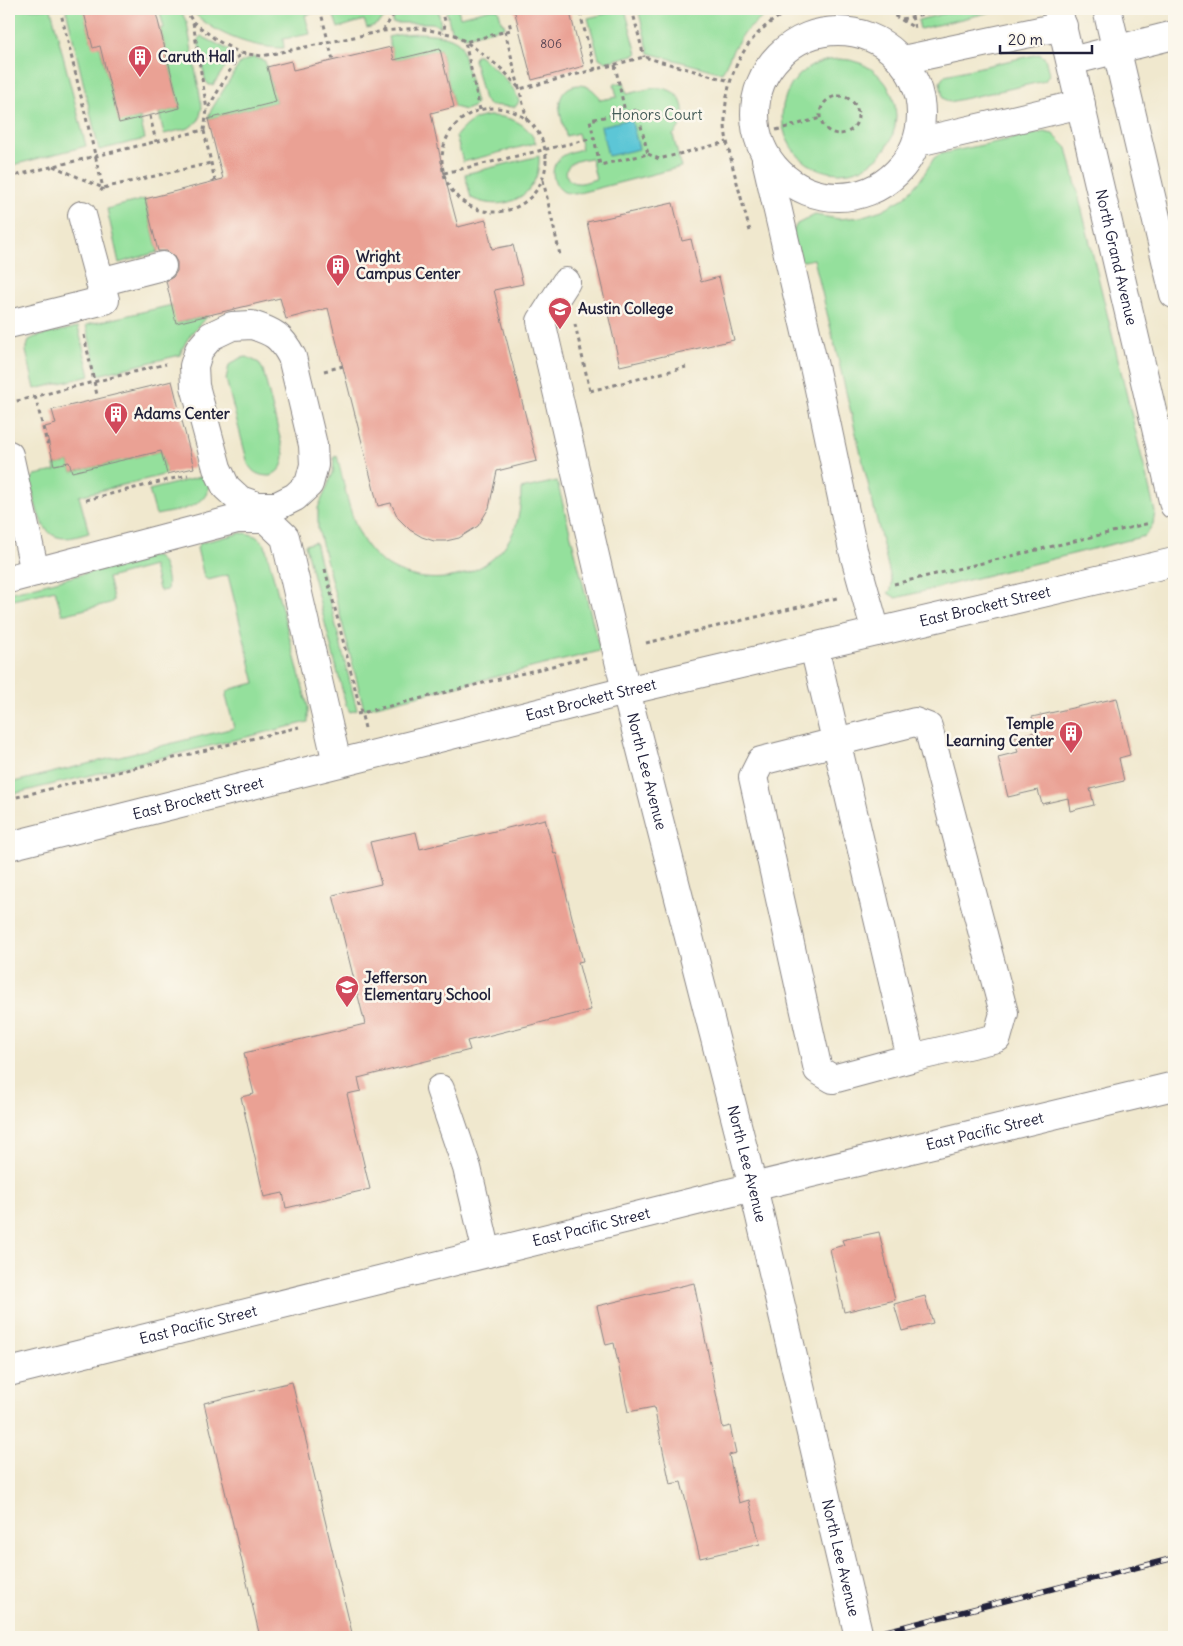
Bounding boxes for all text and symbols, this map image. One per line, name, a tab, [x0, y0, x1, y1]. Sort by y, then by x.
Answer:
scale bar	[1000, 22, 1093, 54]
text: 20 m	[1008, 30, 1043, 49]
house number: 806	[540, 36, 562, 51]
building icon: Caruth Hall	[127, 44, 153, 78]
place label: Caruth Hall	[158, 47, 235, 66]
park label: Honors Court	[612, 105, 702, 124]
street label: North Grand Avenue	[1091, 187, 1142, 327]
place label: Wright Campus Center	[356, 247, 461, 284]
building icon: Wright Campus Center	[325, 253, 351, 287]
school or university icon: Austin College	[547, 296, 573, 330]
place label: Austin College	[578, 299, 673, 319]
building icon: Adams Center	[103, 401, 129, 435]
place label: Adams Center	[134, 404, 231, 423]
street label: East Brockett Street	[918, 581, 1052, 631]
street label: East Brockett Street	[524, 674, 658, 725]
street label: North Lee Avenue	[623, 711, 671, 832]
place label: Temple Learning Center	[946, 714, 1055, 751]
building icon: Temple Learning Center	[1058, 720, 1084, 754]
street label: East Brockett Street	[131, 772, 265, 824]
place label: Jefferson Elementary School	[364, 968, 491, 1005]
school or university icon: Jefferson Elementary School	[334, 974, 360, 1008]
street label: North Lee Avenue	[723, 1103, 771, 1224]
street label: East Pacific Street	[924, 1108, 1045, 1154]
street label: East Pacific Street	[530, 1203, 652, 1250]
street label: East Pacific Street	[137, 1301, 259, 1348]
street label: North Lee Avenue	[818, 1497, 864, 1618]

